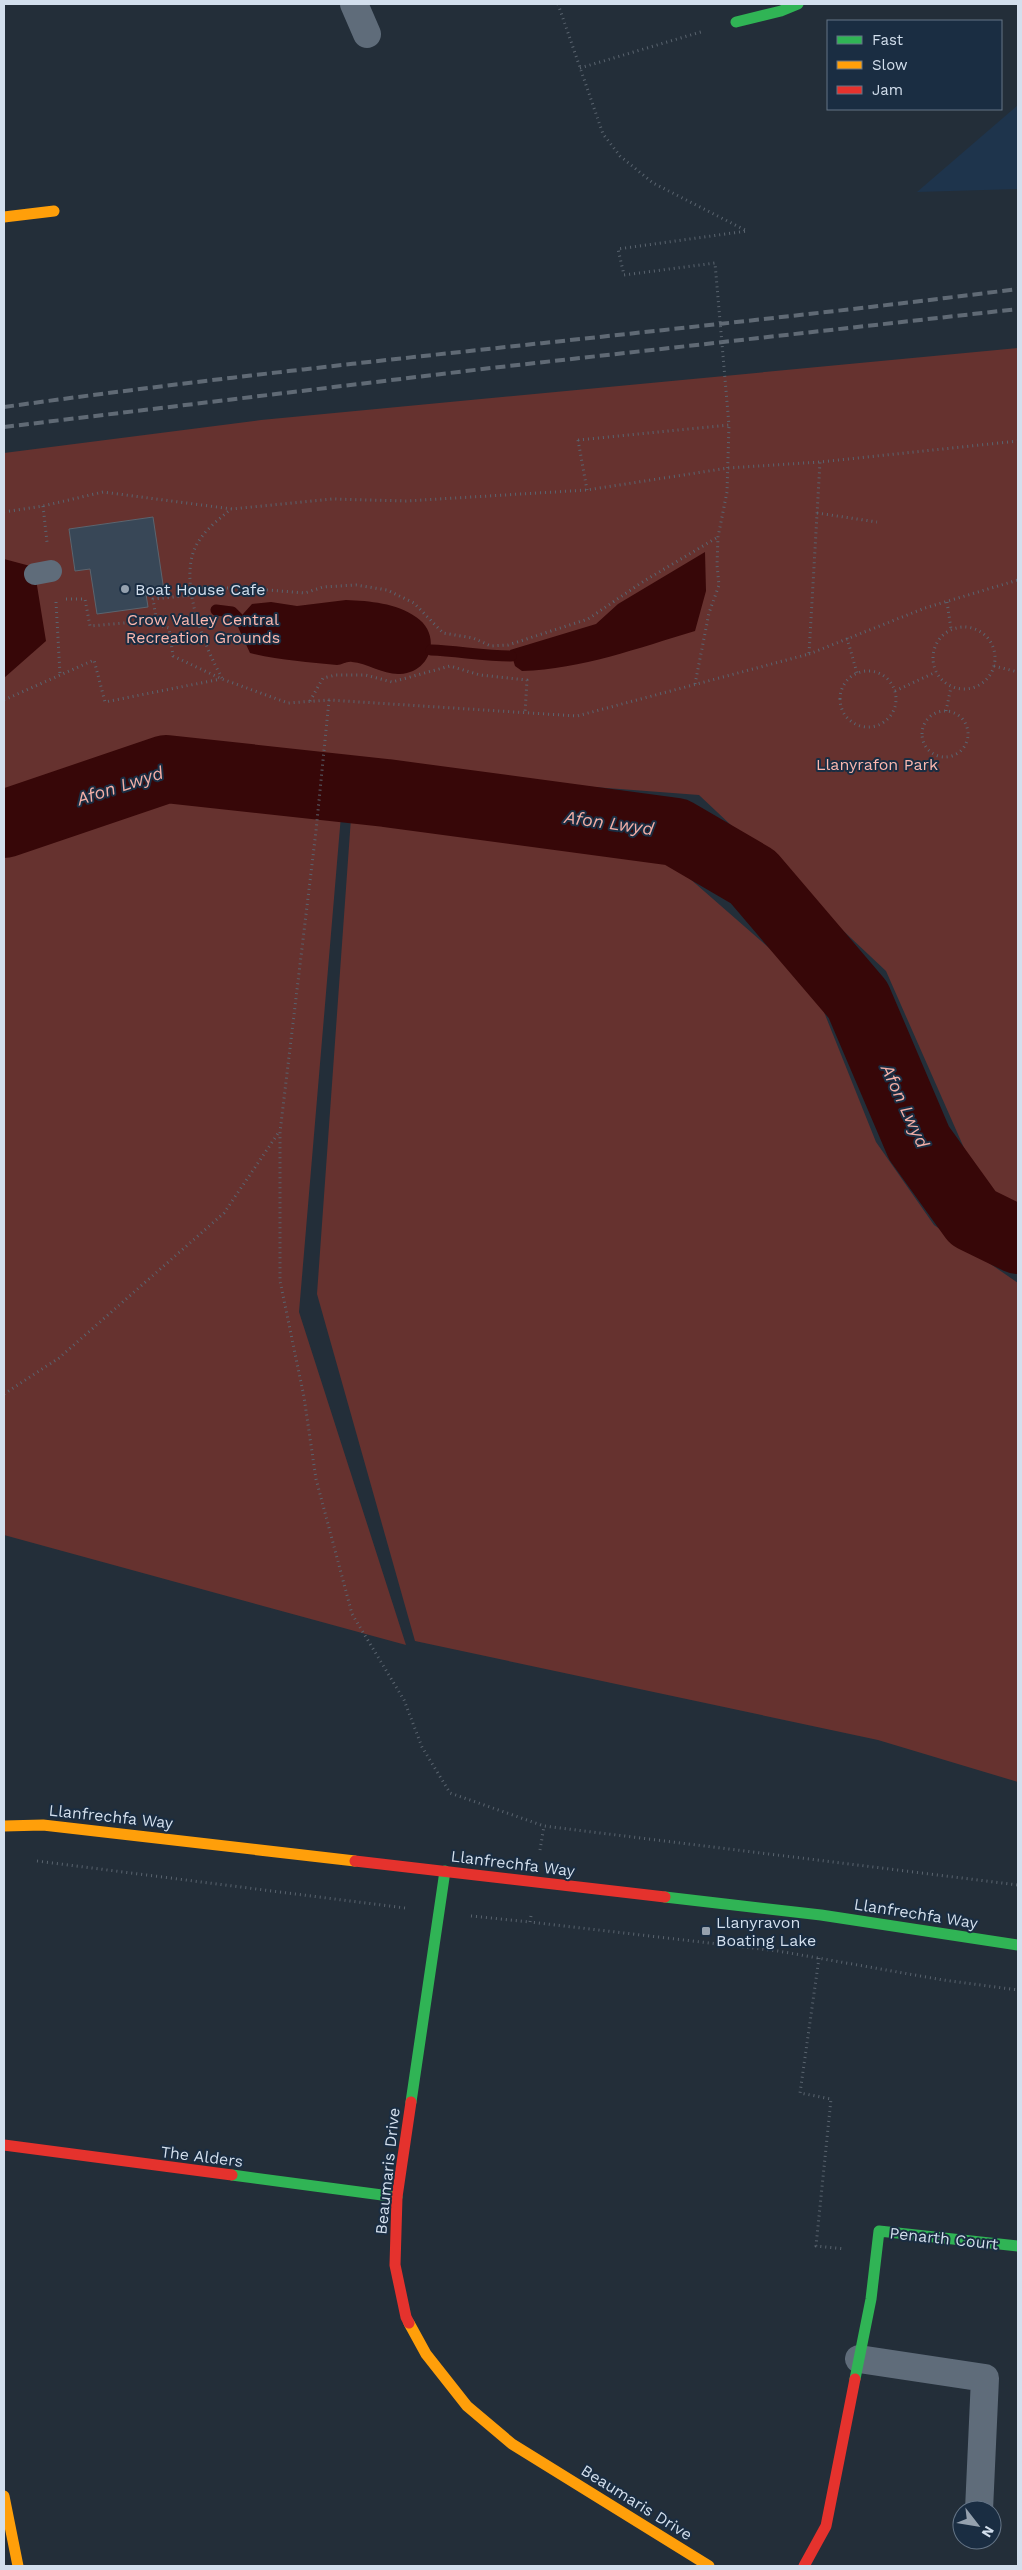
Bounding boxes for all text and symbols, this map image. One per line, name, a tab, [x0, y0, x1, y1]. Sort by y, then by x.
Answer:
legend	[827, 20, 1002, 110]
text: Fast	[872, 31, 904, 49]
text: Slow	[872, 56, 908, 74]
text: Jam	[872, 81, 903, 99]
place label: Boat House Cafe	[135, 580, 265, 599]
marker: Boat House Cafe	[119, 583, 131, 595]
park label: Crow Valley Central Recreation Grounds	[126, 610, 280, 647]
park label: Llanyrafon Park	[816, 755, 938, 774]
water label: Afon Lwyd	[73, 761, 167, 810]
water label: Afon Lwyd	[562, 806, 656, 839]
water label: Afon Lwyd	[877, 1060, 934, 1152]
street label: Llanfrechfa Way	[48, 1801, 175, 1833]
street label: Llanfrechfa Way	[450, 1846, 577, 1881]
street label: Llanfrechfa Way	[853, 1894, 980, 1933]
place label: Llanyravon Boating Lake	[716, 1913, 816, 1950]
marker: Llanyravon Boating Lake	[700, 1925, 712, 1937]
street label: Beaumaris Drive	[371, 2107, 404, 2235]
street label: The Alders	[160, 2142, 244, 2171]
street label: Penarth Court	[889, 2223, 999, 2254]
street label: Beaumaris Drive	[578, 2461, 696, 2544]
north arrow	[952, 2500, 1002, 2550]
text: N	[979, 2523, 998, 2540]

